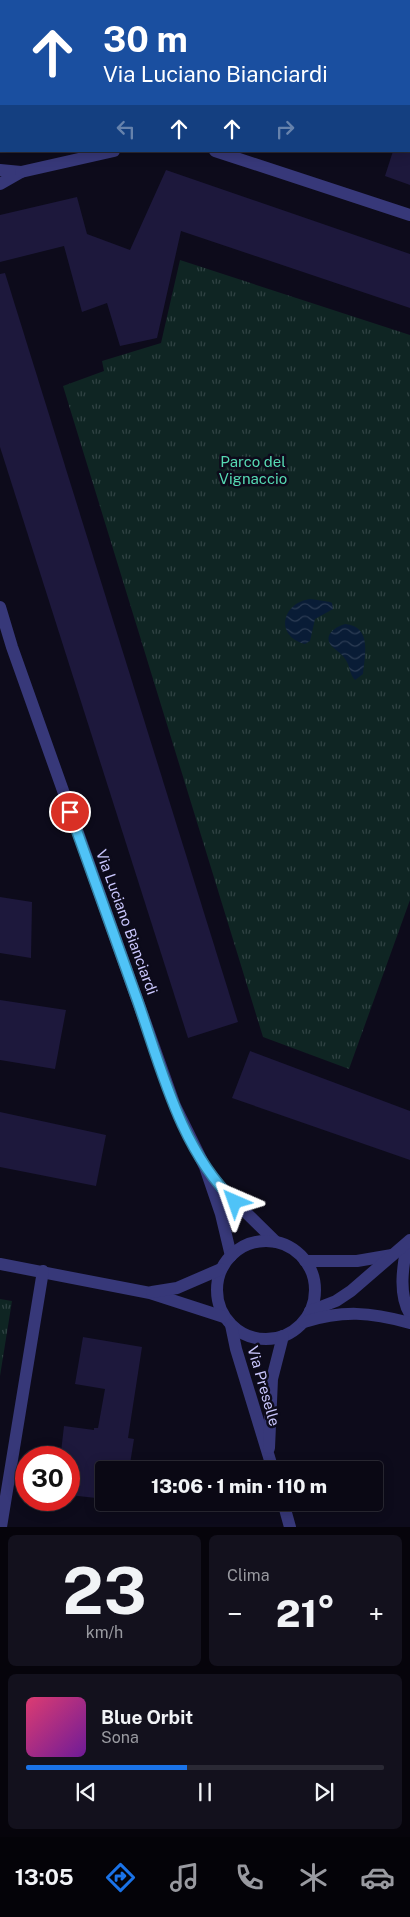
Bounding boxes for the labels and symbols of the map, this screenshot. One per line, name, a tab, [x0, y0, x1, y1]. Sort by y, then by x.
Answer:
park label: Parco del Vignaccio	[219, 453, 287, 487]
pin	[49, 791, 91, 833]
street label: Via Luciano Bianciardi	[93, 847, 161, 997]
position arrow	[208, 1175, 260, 1227]
street label: Via Preselle	[244, 1344, 284, 1428]
speed limit sign: 30	[15, 1446, 80, 1511]

